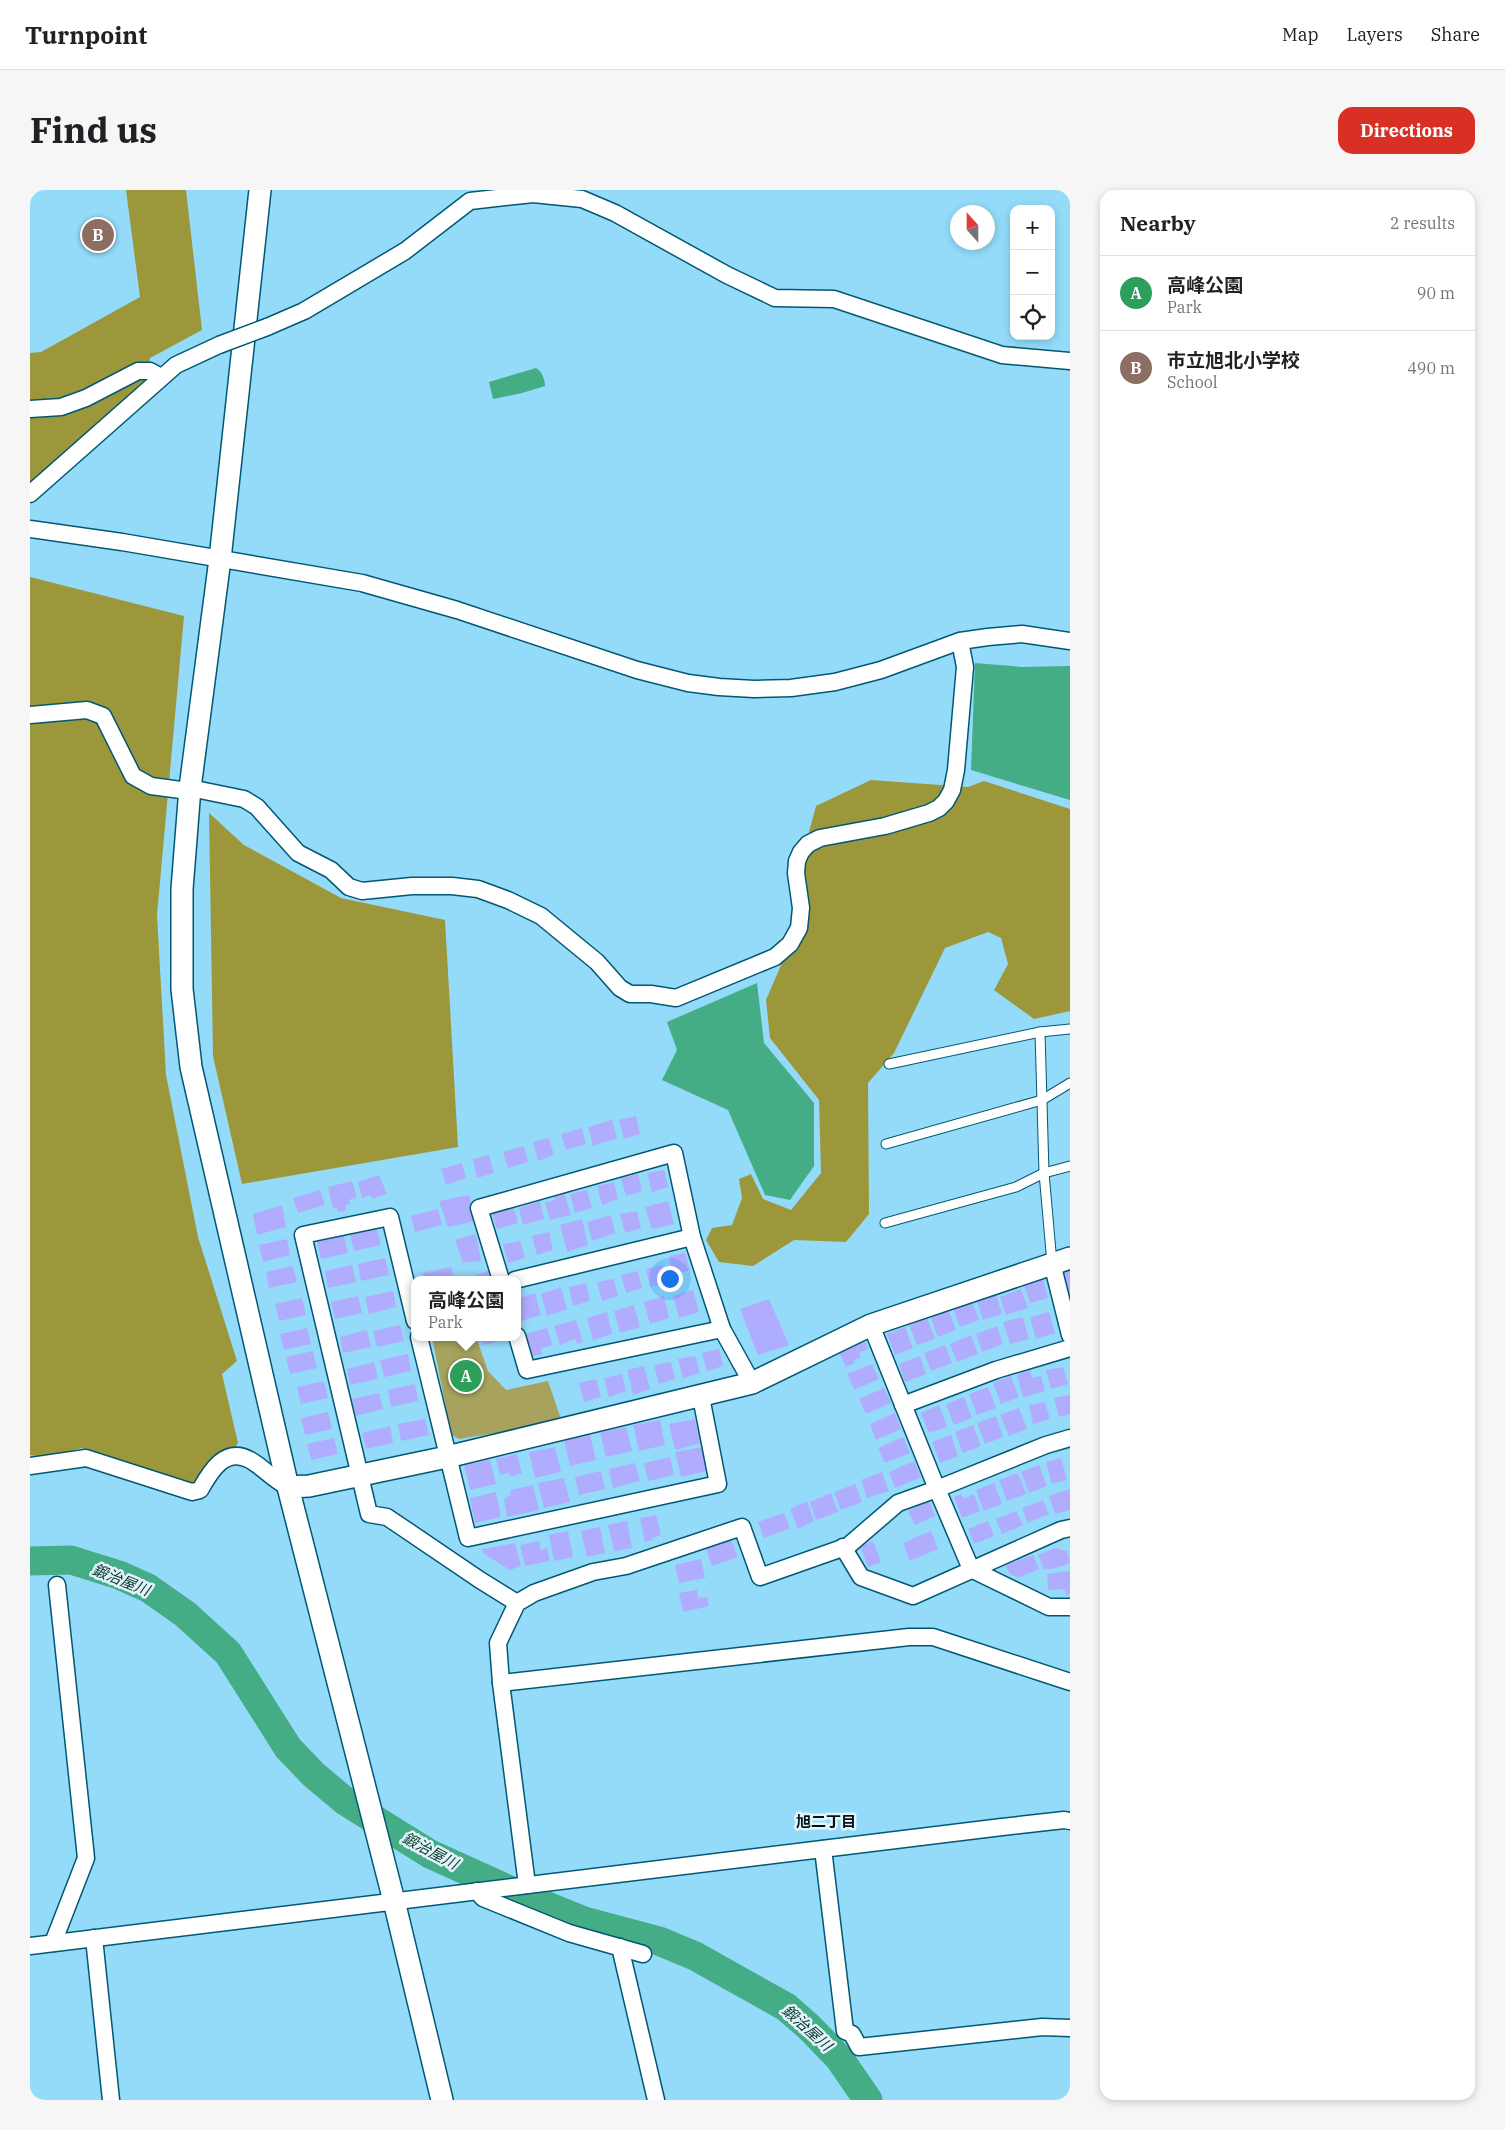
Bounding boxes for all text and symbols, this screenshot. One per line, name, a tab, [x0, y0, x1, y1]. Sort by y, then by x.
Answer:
text: Turnpoint	[25, 19, 147, 51]
text: Map	[1282, 23, 1319, 46]
text: Layers	[1347, 23, 1403, 46]
text: Share	[1431, 23, 1480, 46]
text: Find us	[30, 107, 157, 153]
button: Directions	[1338, 107, 1475, 154]
north arrow	[950, 205, 995, 250]
map controls	[1010, 205, 1055, 340]
button: +	[1010, 205, 1055, 250]
text: Nearby	[1120, 209, 1196, 237]
text: 2 results	[1390, 213, 1455, 233]
pin: B	[82, 216, 114, 254]
button: −	[1010, 250, 1055, 295]
text: 高峰公園	[1167, 273, 1243, 297]
text: A	[1130, 283, 1142, 303]
text: 90 m	[1417, 283, 1455, 303]
button: locate	[1010, 295, 1055, 340]
text: Park	[1167, 297, 1202, 317]
text: 市立旭北小学校	[1167, 348, 1300, 372]
text: B	[1130, 358, 1142, 378]
text: 490 m	[1407, 358, 1455, 378]
text: School	[1167, 372, 1218, 392]
your location	[657, 1266, 683, 1292]
popup	[411, 1276, 521, 1341]
text: 高峰公園	[428, 1288, 504, 1312]
text: Park	[428, 1312, 463, 1332]
pin: A	[450, 1357, 482, 1395]
water label: 鍛治屋川	[90, 1559, 154, 1600]
district label: 旭二丁目	[796, 1812, 856, 1831]
water label: 鍛治屋川	[399, 1828, 463, 1874]
water label: 鍛治屋川	[779, 2000, 837, 2056]

